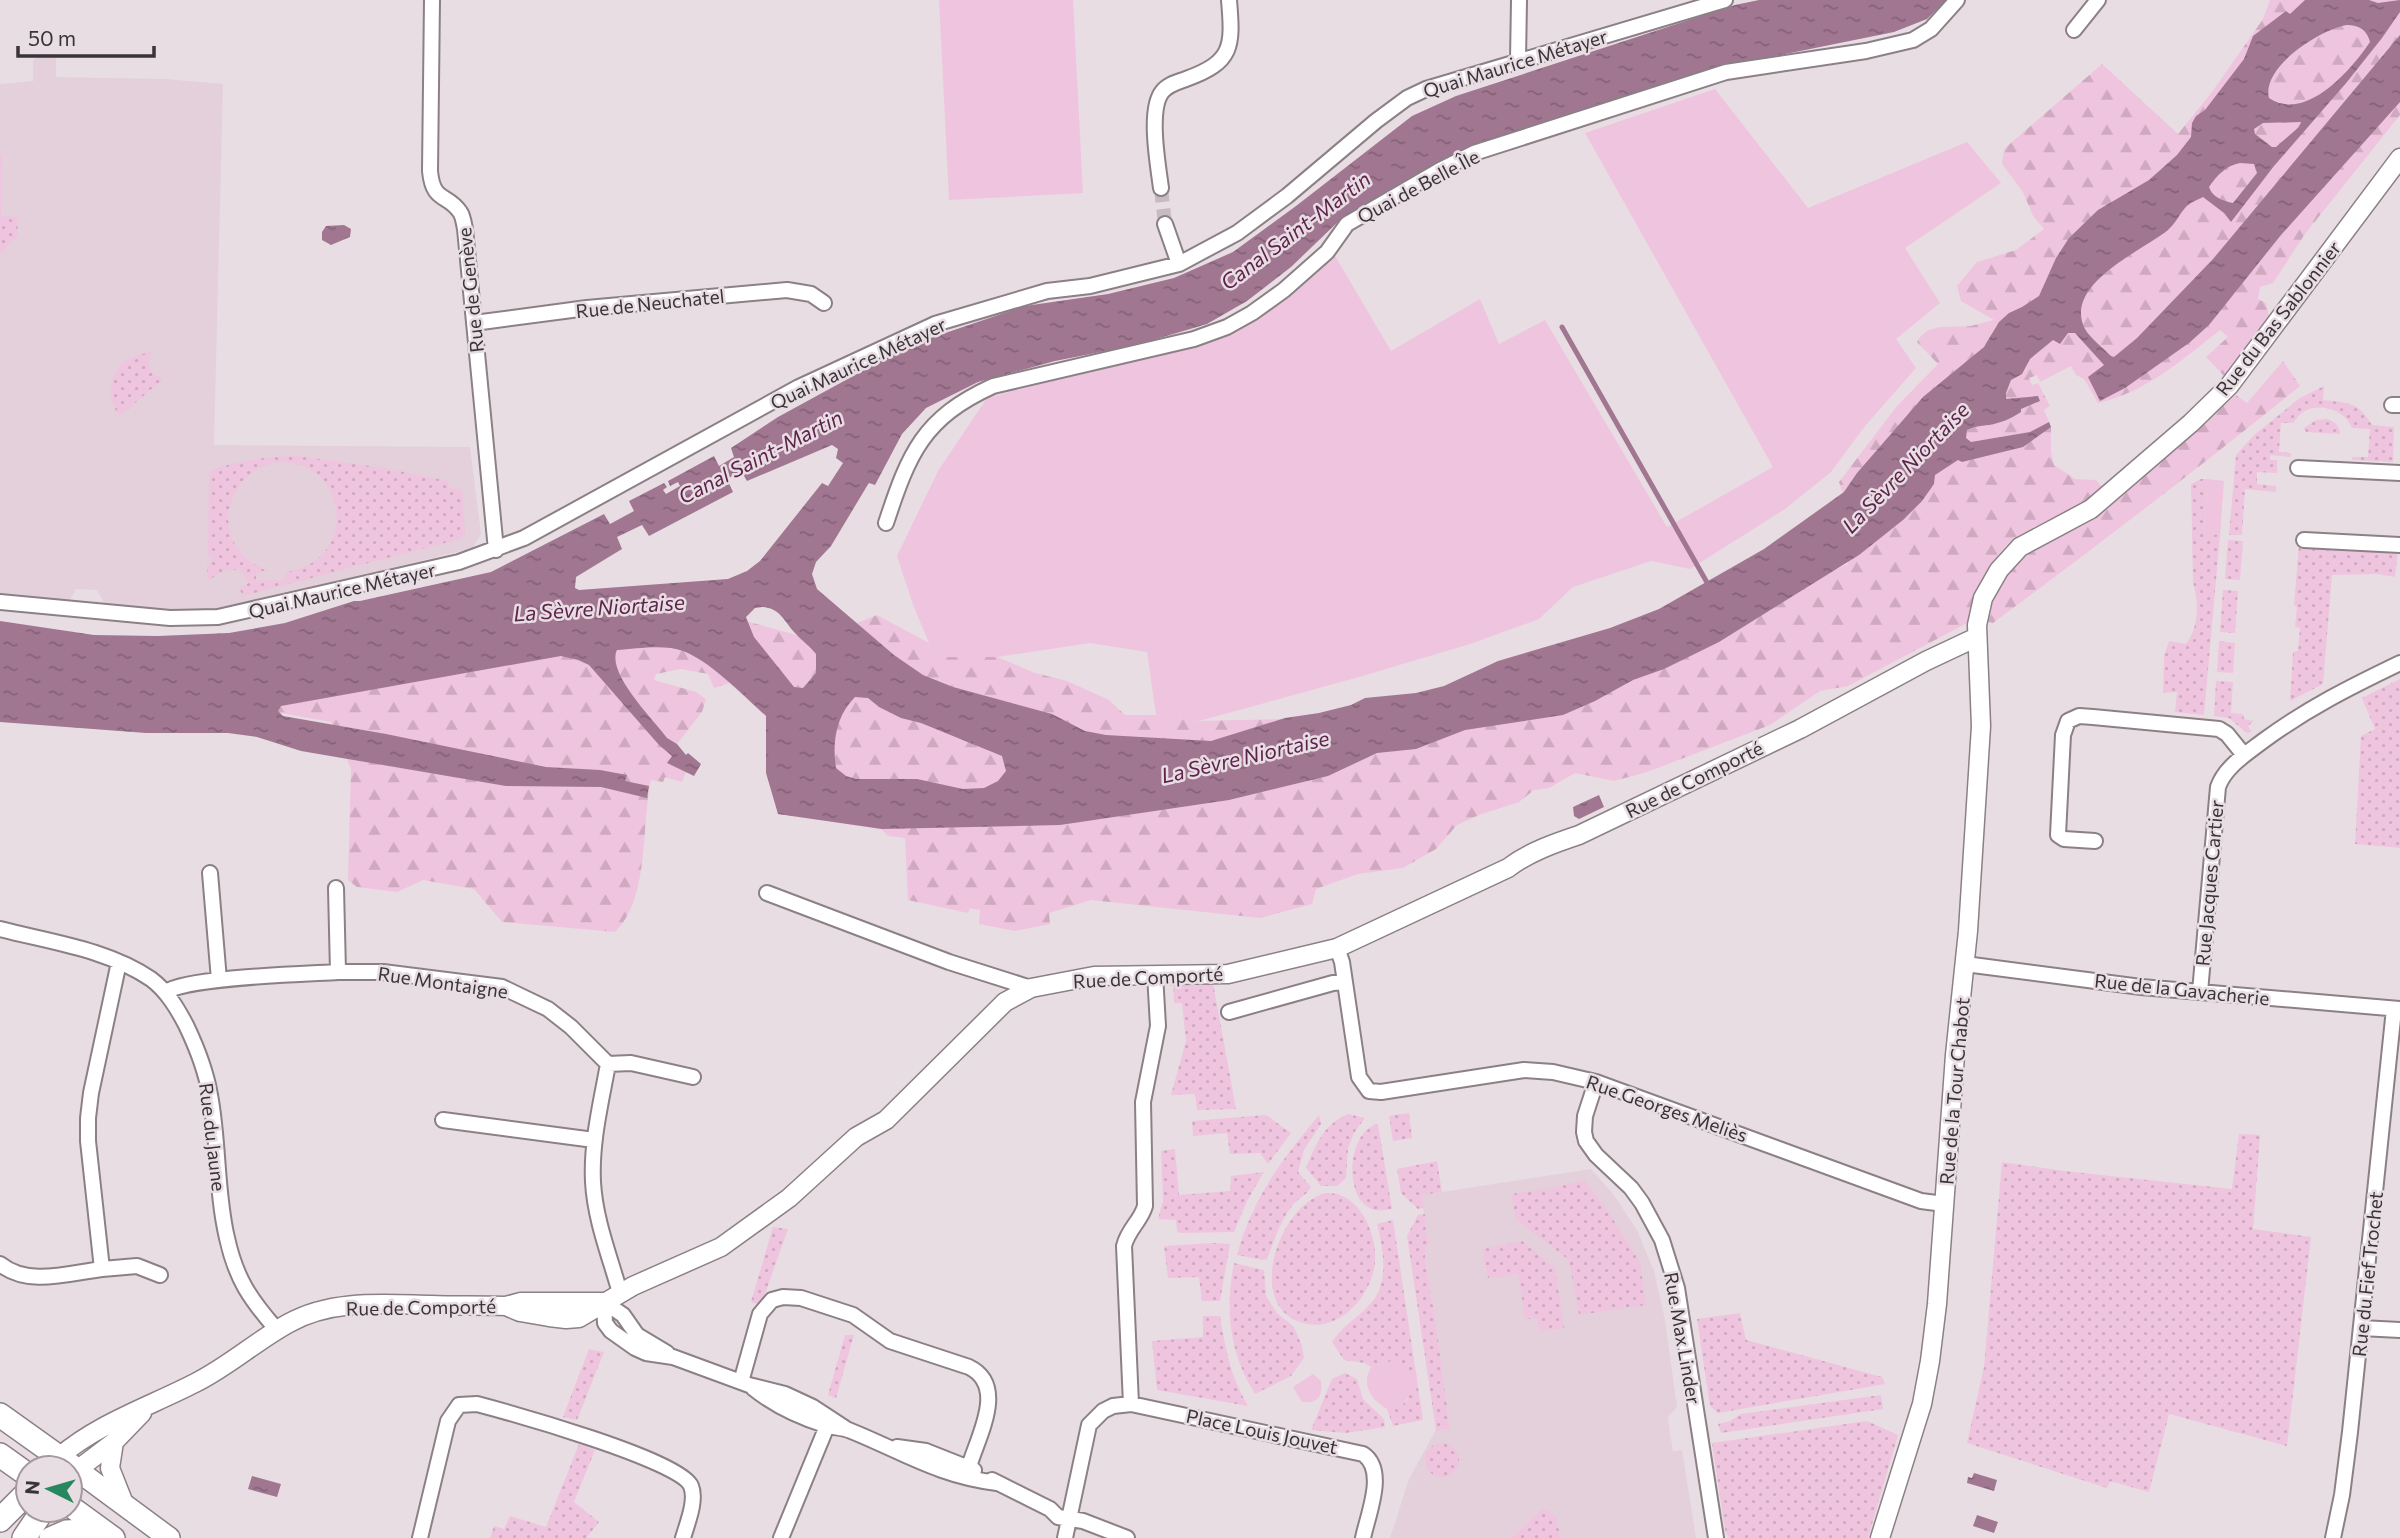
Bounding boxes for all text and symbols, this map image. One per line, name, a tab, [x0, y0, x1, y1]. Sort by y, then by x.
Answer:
scale bar	[18, 14, 154, 58]
street label: Quai Maurice Métayer	[1420, 24, 1610, 102]
text: 50 m	[28, 25, 76, 50]
street label: Quai de Belle Île	[1353, 144, 1483, 228]
water label: Canal Saint-Martin	[1215, 165, 1375, 295]
street label: Rue de Genève	[452, 226, 488, 354]
street label: Rue du Bas Sablonnier	[2211, 236, 2346, 400]
street label: Rue de Neuchatel	[575, 284, 725, 322]
street label: Quai Maurice Métayer	[766, 312, 950, 414]
water label: La Sèvre Niortaise	[1836, 397, 1974, 537]
water label: Canal Saint-Martin	[674, 404, 846, 508]
street label: Quai Maurice Métayer	[246, 557, 438, 623]
water label: La Sèvre Niortaise	[512, 589, 686, 625]
water label: La Sèvre Niortaise	[1158, 724, 1332, 788]
street label: Rue de Comporté	[1621, 736, 1767, 822]
street label: Rue Jacques Cartier	[2190, 799, 2228, 967]
street label: Rue Montaigne	[376, 961, 510, 1003]
street label: Rue de Comporté	[1072, 962, 1224, 992]
street label: Rue de la Gavacherie	[2093, 968, 2271, 1010]
street label: Rue de la Tour Chabot	[1934, 996, 1974, 1186]
street label: Rue Georges Meliès	[1583, 1070, 1751, 1146]
street label: Rue du Jaune	[195, 1081, 231, 1193]
street label: Rue du Fief Trochet	[2347, 1190, 2387, 1358]
street label: Rue Max Linder	[1660, 1270, 1706, 1406]
street label: Rue de Comporté	[346, 1294, 496, 1320]
street label: Place Louis Jouvet	[1184, 1404, 1340, 1458]
north arrow	[14, 1454, 84, 1524]
text: N	[19, 1479, 44, 1496]

